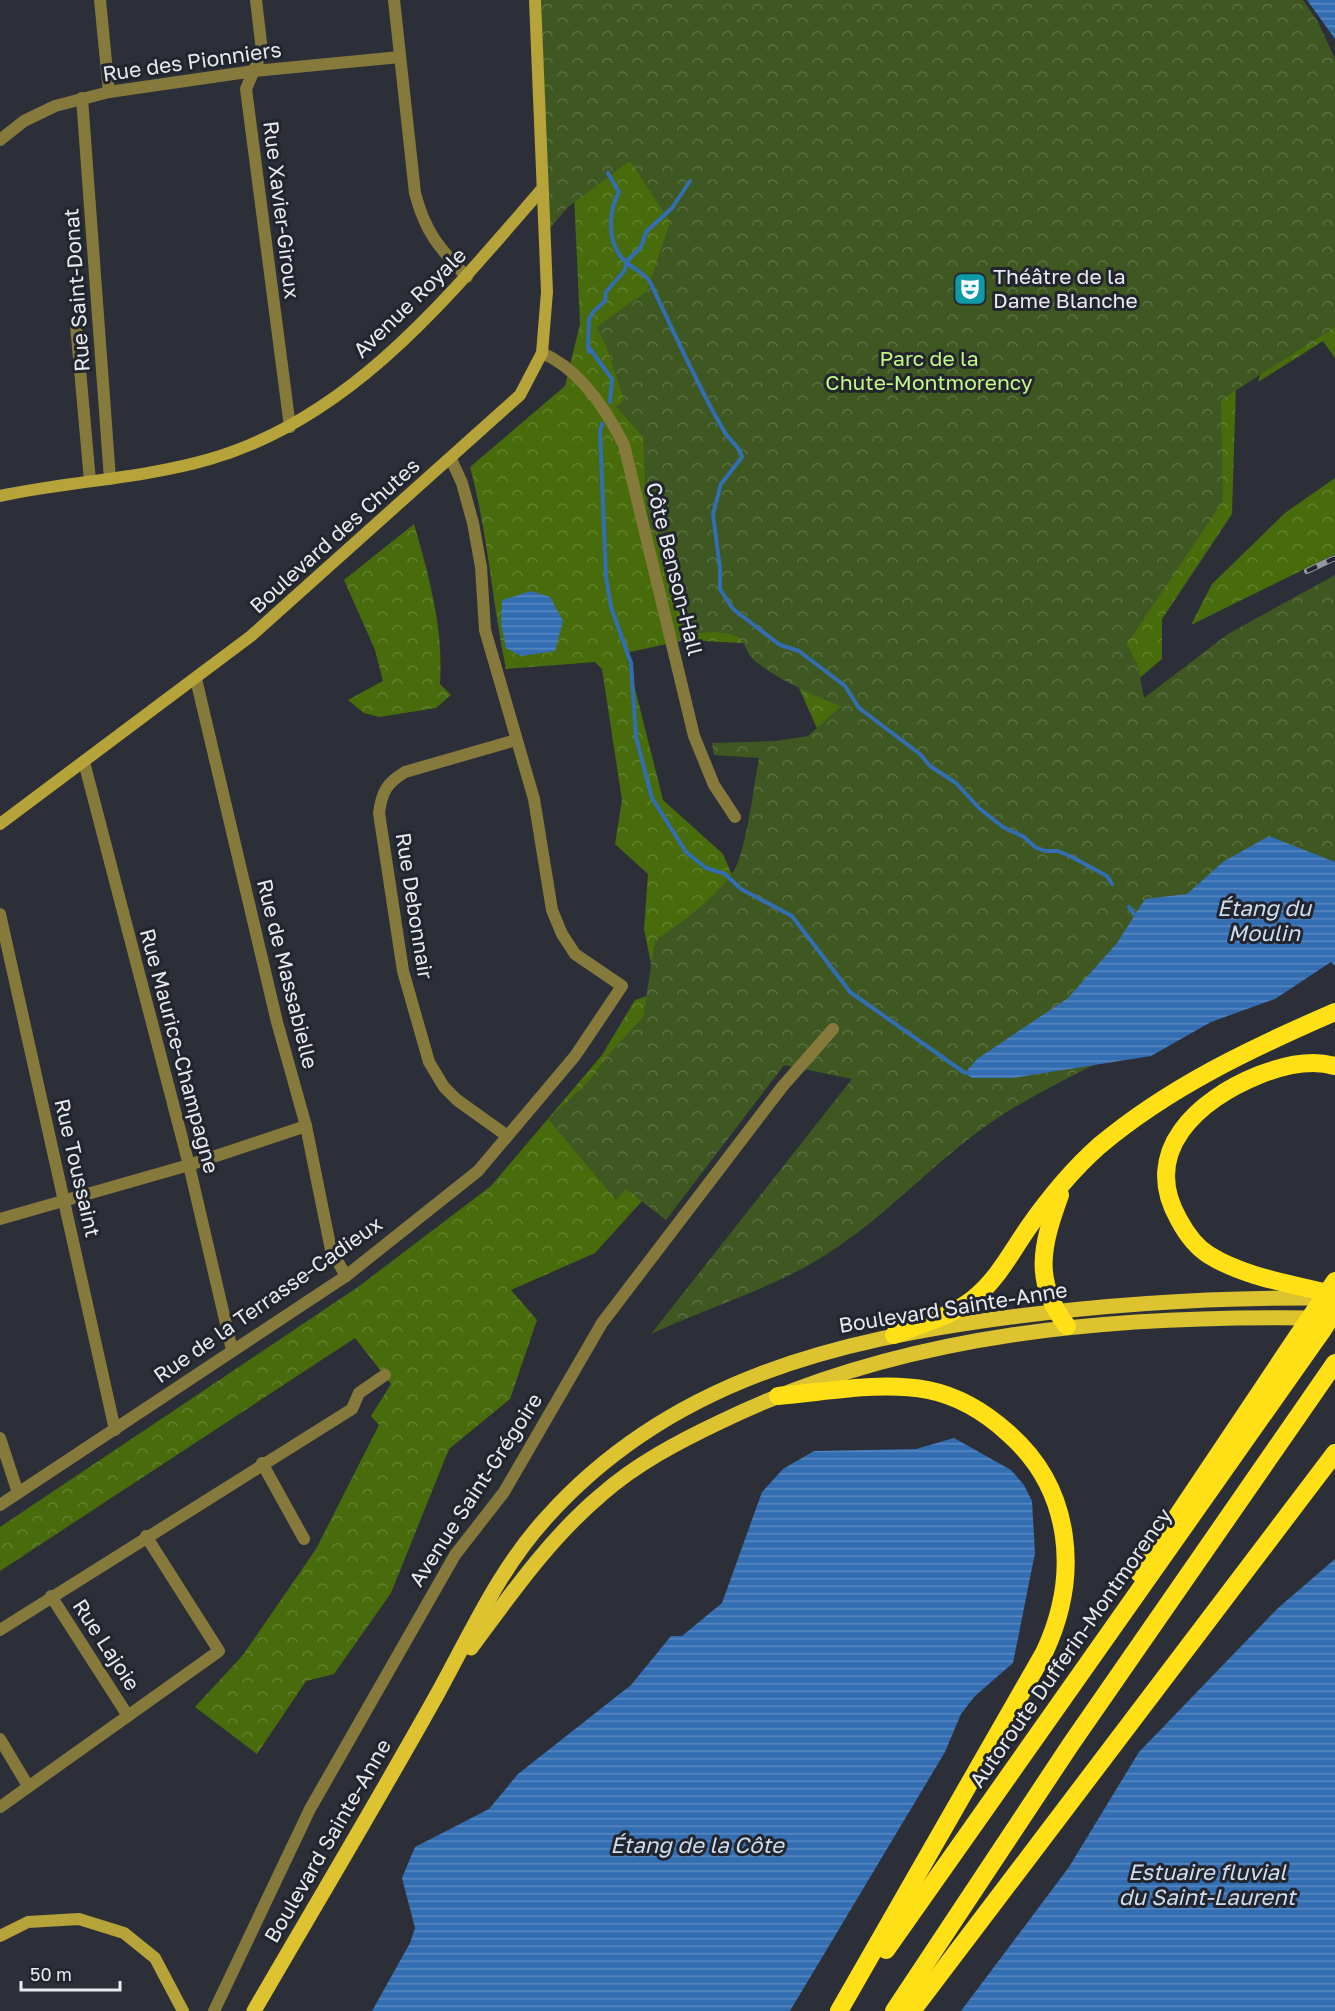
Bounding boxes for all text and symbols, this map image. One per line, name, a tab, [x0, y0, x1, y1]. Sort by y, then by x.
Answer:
street label: Rue des Pionniers	[101, 36, 283, 86]
street label: Rue Xavier-Giroux	[258, 120, 306, 301]
street label: Rue Saint-Donat	[57, 207, 95, 373]
street label: Avenue Royale	[347, 242, 471, 363]
place label: Théâtre de la Dame Blanche	[993, 263, 1138, 313]
theatre icon: Théâtre de la Dame Blanche	[952, 271, 988, 307]
park label: Parc de la Chute-Montmorency	[825, 345, 1033, 395]
street label: Boulevard des Chutes	[244, 452, 425, 618]
street label: Côte Benson-Hall	[641, 479, 709, 658]
street label: Rue Debonnair	[391, 831, 439, 981]
street label: Rue de Massabielle	[252, 876, 324, 1071]
water label: Étang du Moulin	[1217, 894, 1313, 946]
street label: Rue Maurice-Champagne	[135, 925, 225, 1176]
street label: Rue Toussaint	[49, 1096, 107, 1240]
street label: Rue de la Terrasse-Cadieux	[148, 1210, 387, 1388]
street label: Boulevard Sainte-Anne	[837, 1276, 1069, 1338]
street label: Avenue Saint-Grégoire	[403, 1388, 547, 1591]
street label: Autoroute Dufferin-Montmorency	[963, 1503, 1177, 1792]
street label: Rue Lajoie	[68, 1594, 146, 1695]
street label: Boulevard Sainte-Anne	[258, 1734, 396, 1947]
water label: Étang de la Côte	[610, 1831, 786, 1858]
water label: Estuaire fluvial du Saint-Laurent	[1119, 1858, 1297, 1910]
scale bar	[21, 1954, 120, 1992]
text: 50 m	[30, 1963, 72, 1985]

